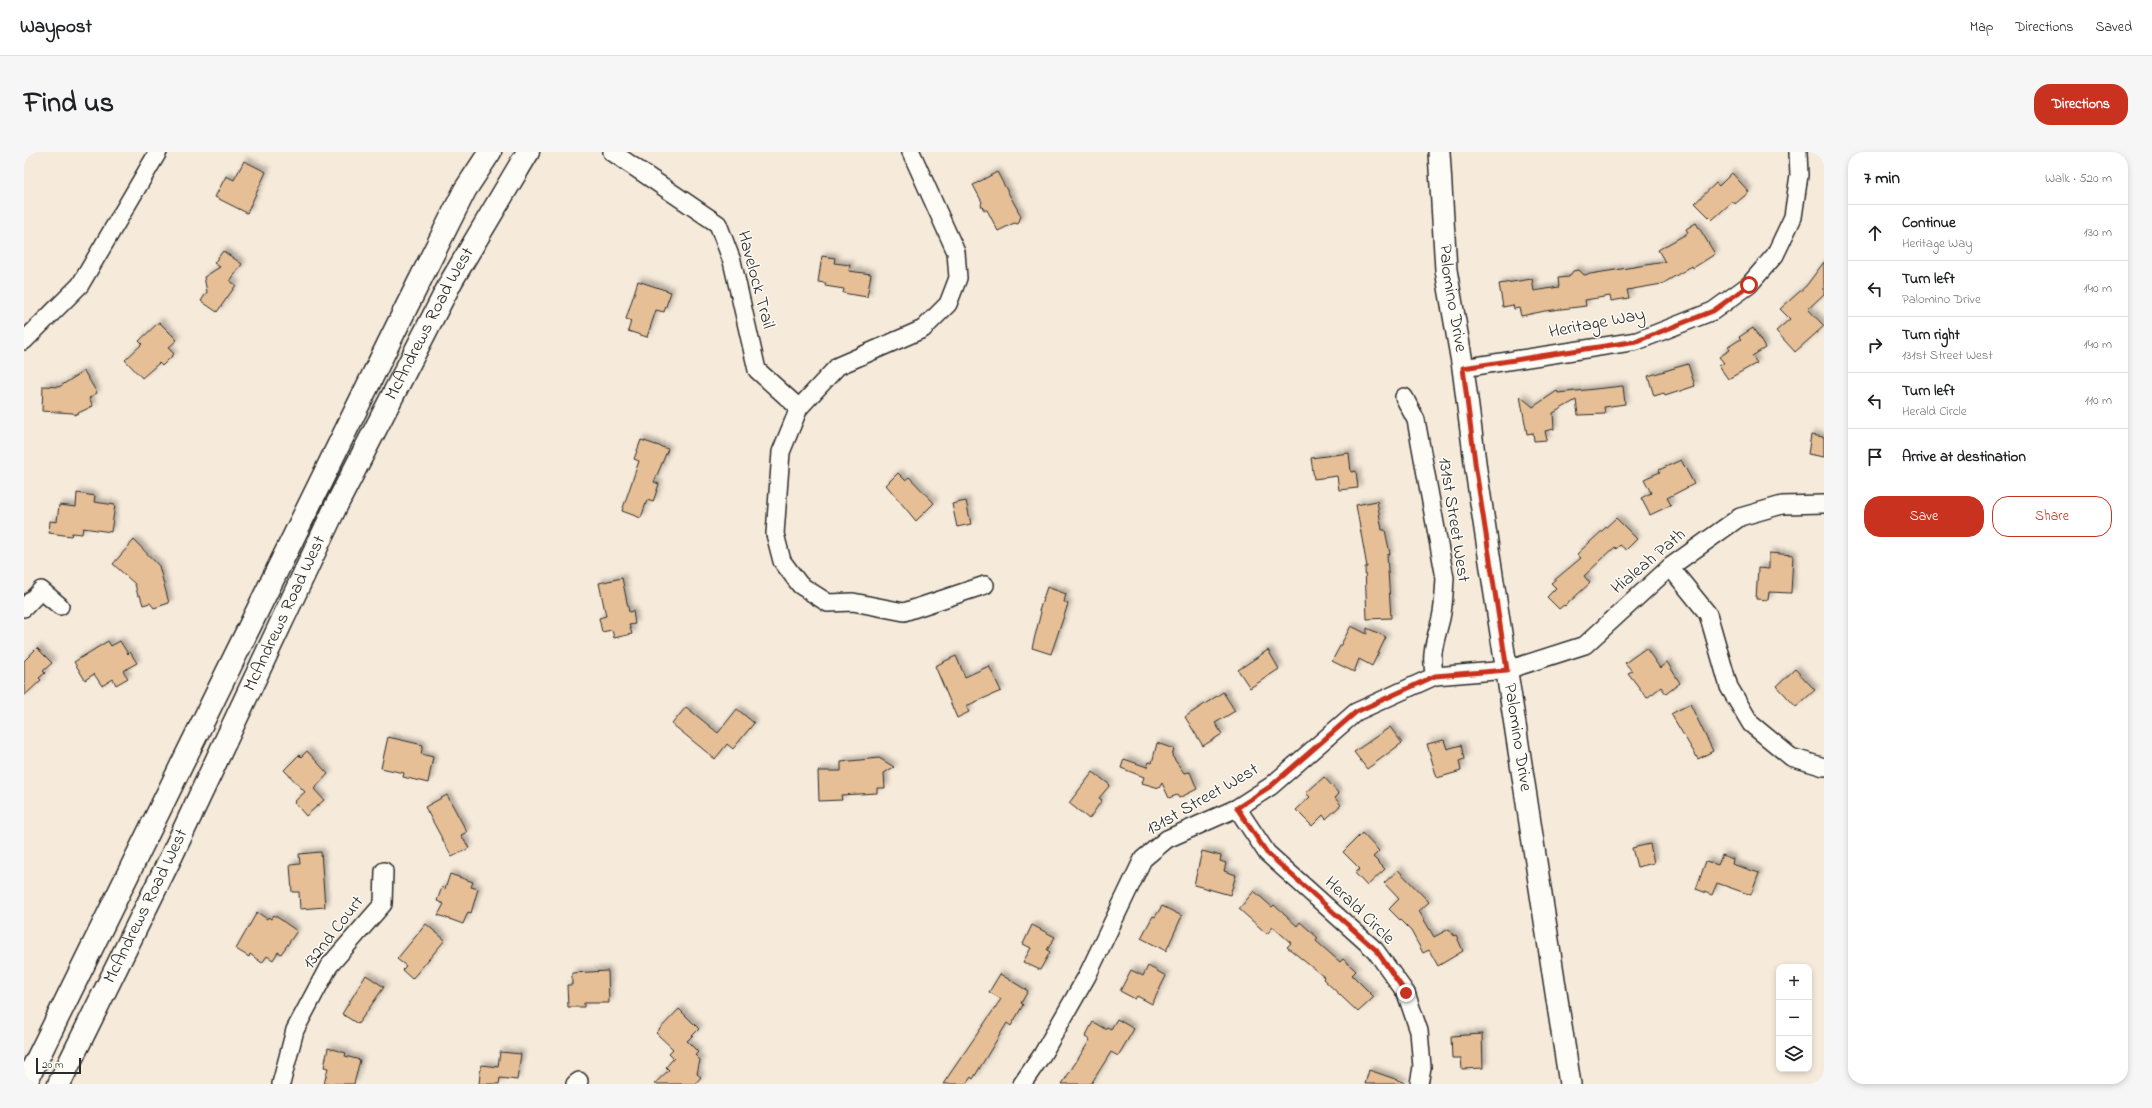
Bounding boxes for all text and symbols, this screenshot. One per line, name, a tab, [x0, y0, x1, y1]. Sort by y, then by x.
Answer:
text: Waypost	[20, 14, 92, 41]
text: Map	[1970, 17, 1993, 38]
text: Directions	[2015, 17, 2073, 38]
text: Saved	[2095, 17, 2132, 38]
text: Find us	[24, 84, 114, 125]
button: Directions	[2034, 84, 2128, 125]
text: 7 min	[1864, 166, 1900, 191]
text: Walk · 520 m	[2045, 169, 2112, 188]
text: Continue	[1902, 212, 1956, 234]
icon: ahead	[1864, 222, 1886, 244]
text: 130 m	[2084, 223, 2112, 242]
street label: Havelock Trail	[729, 228, 781, 332]
text: Heritage Way	[1902, 234, 1972, 253]
street label: McAndrews Road West	[379, 243, 481, 405]
street label: Palomino Drive	[1431, 244, 1473, 355]
text: Turn left	[1902, 268, 1955, 290]
route start	[1740, 276, 1758, 294]
icon: left	[1864, 278, 1886, 300]
text: 140 m	[2084, 279, 2112, 298]
text: Palomino Drive	[1902, 290, 1981, 309]
street label: Heritage Way	[1547, 302, 1648, 347]
text: Turn right	[1902, 324, 1960, 346]
icon: right	[1864, 334, 1886, 356]
text: 140 m	[2084, 335, 2112, 354]
text: 131st Street West	[1902, 346, 1993, 365]
text: Turn left	[1902, 380, 1955, 402]
icon: left	[1864, 390, 1886, 412]
text: 110 m	[2085, 391, 2112, 410]
text: Herald Circle	[1902, 402, 1966, 421]
icon: arrive	[1864, 446, 1886, 468]
text: Arrive at destination	[1902, 446, 2026, 468]
street label: 131st Street West	[1430, 456, 1476, 584]
button: Save	[1864, 496, 1984, 537]
button: Share	[1992, 496, 2112, 537]
street label: Hialeah Path	[1606, 523, 1692, 601]
street label: McAndrews Road West	[238, 532, 333, 696]
street label: Palomino Drive	[1496, 682, 1538, 794]
street label: 131st Street West	[1142, 757, 1264, 843]
street label: McAndrews Road West	[98, 825, 195, 988]
street label: Herald Circle	[1318, 871, 1401, 952]
street label: 132nd Court	[297, 891, 371, 975]
map controls	[1776, 964, 1812, 1072]
button: +	[1776, 964, 1812, 1000]
route end	[1397, 984, 1415, 1002]
button: −	[1776, 1000, 1812, 1036]
button: layers	[1776, 1036, 1812, 1072]
scale bar	[36, 1056, 81, 1075]
text: 20 m	[42, 1057, 64, 1073]

